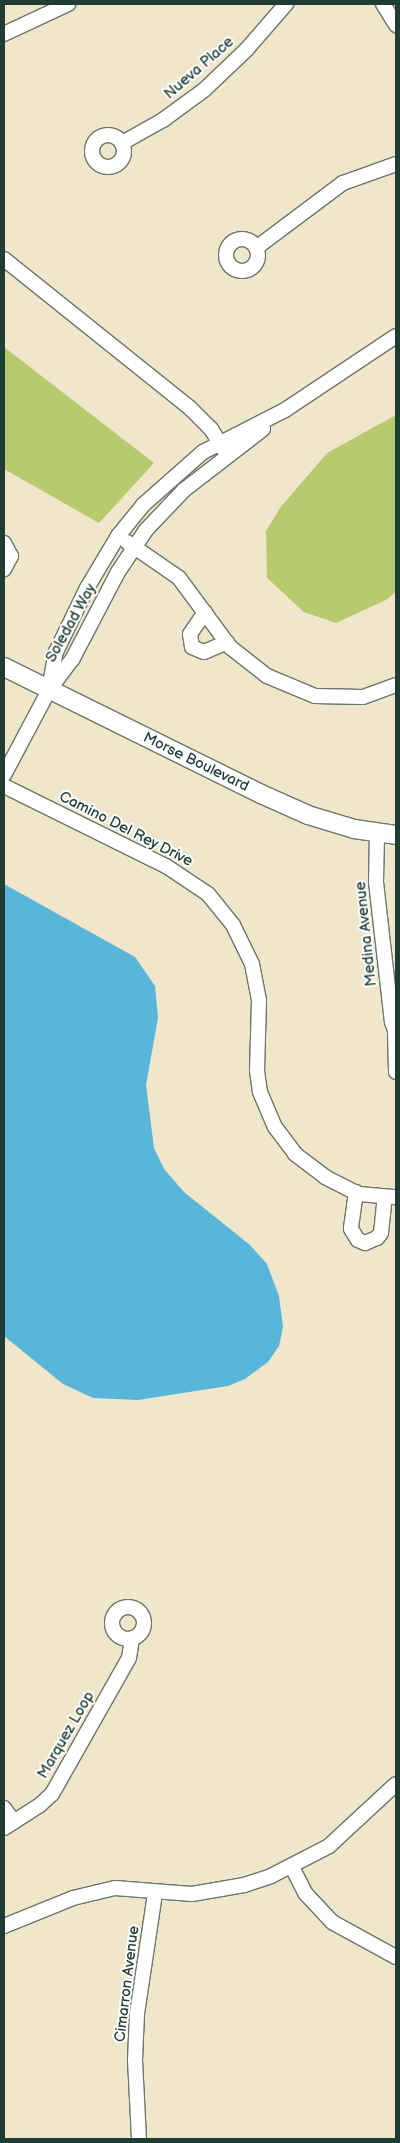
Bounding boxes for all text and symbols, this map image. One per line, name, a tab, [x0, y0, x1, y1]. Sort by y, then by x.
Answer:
street label: Nueva Place	[161, 33, 237, 103]
street label: Soledad Way	[42, 580, 100, 666]
street label: Morse Boulevard	[140, 729, 252, 795]
street label: Camino Del Rey Drive	[56, 787, 196, 871]
street label: Medina Avenue	[352, 881, 380, 987]
street label: Marquez Loop	[34, 1688, 98, 1782]
street label: Cimarron Avenue	[111, 1925, 143, 2043]

